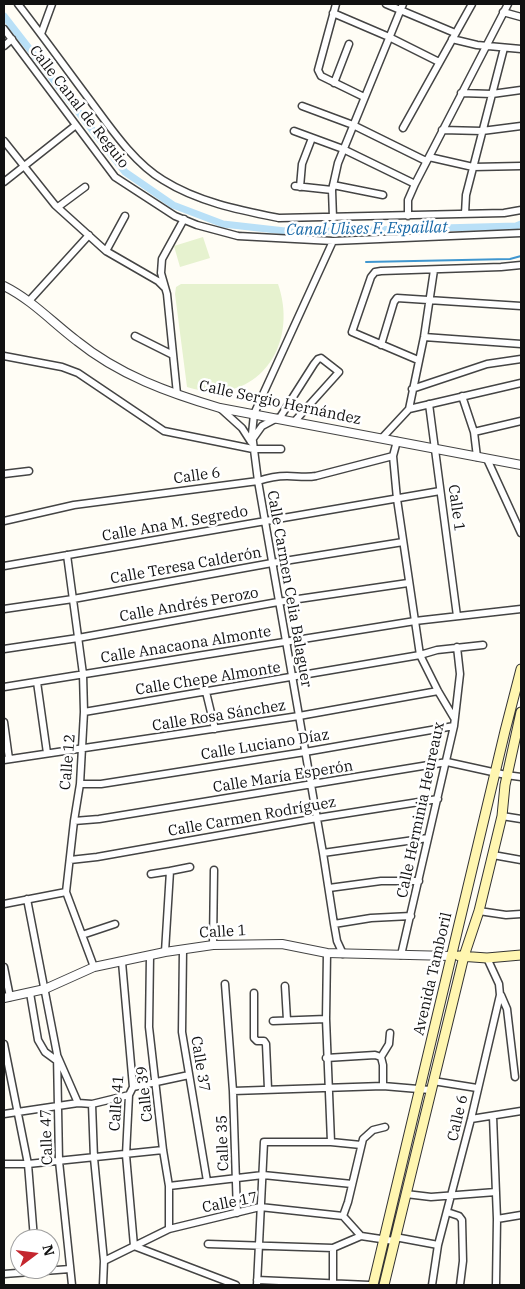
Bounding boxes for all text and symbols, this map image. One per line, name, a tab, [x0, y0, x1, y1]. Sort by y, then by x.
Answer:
street label: Calle Canal de Reguio	[25, 42, 133, 172]
water label: Canal Ulises F. Espaillat	[286, 218, 448, 240]
street label: Calle Sergio Hernández	[197, 377, 363, 429]
street label: Calle 6	[172, 464, 222, 488]
street label: Calle 1	[444, 483, 468, 533]
street label: Calle Carmen Celia Balaguer	[263, 489, 315, 689]
street label: Calle Ana M. Segredo	[101, 502, 249, 546]
street label: Calle Teresa Calderón	[109, 544, 263, 588]
street label: Calle Andrés Perozo	[118, 584, 260, 626]
street label: Calle Anacaona Almonte	[100, 623, 272, 667]
street label: Calle Chepe Almonte	[134, 659, 282, 699]
street label: Calle Rosa Sánchez	[151, 697, 287, 735]
street label: Calle Herminia Heureaux	[394, 720, 448, 900]
street label: Calle Luciano Díaz	[200, 726, 330, 764]
street label: Calle 12	[57, 733, 79, 791]
street label: Calle María Esperón	[212, 757, 354, 797]
street label: Calle Carmen Rodríguez	[167, 793, 337, 841]
street label: Avenida Tamboril	[410, 911, 456, 1037]
street label: Calle 1	[199, 922, 247, 942]
street label: Calle 37	[187, 1035, 213, 1093]
street label: Calle 39	[133, 1065, 157, 1123]
street label: Calle 41	[106, 1074, 128, 1132]
street label: Calle 6	[444, 1093, 472, 1143]
street label: Calle 47	[37, 1109, 57, 1165]
street label: Calle 35	[213, 1115, 233, 1171]
street label: Calle 17	[201, 1189, 259, 1217]
north arrow	[10, 1229, 60, 1279]
text: N	[38, 1243, 59, 1258]

